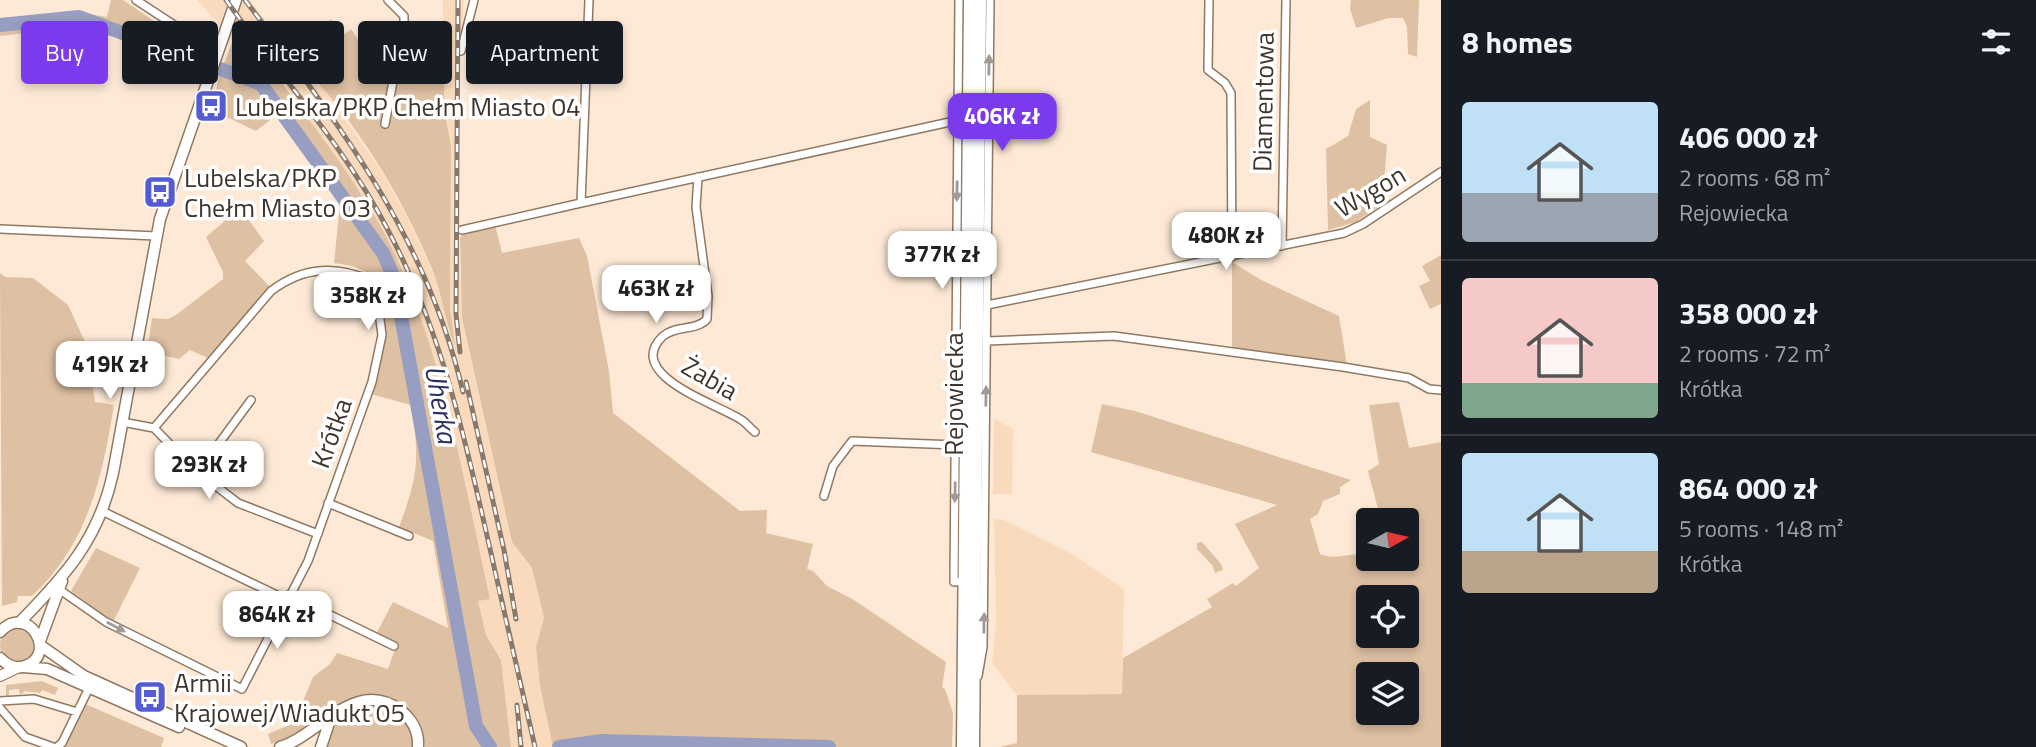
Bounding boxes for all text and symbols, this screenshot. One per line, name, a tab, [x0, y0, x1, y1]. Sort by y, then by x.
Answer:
text: 8 homes	[1462, 19, 1573, 65]
chip: Buy	[21, 21, 108, 84]
chip: Rent	[122, 21, 218, 84]
chip: Filters	[232, 21, 344, 84]
chip: New	[358, 21, 452, 84]
chip: Apartment	[466, 21, 623, 84]
icon: filters	[1977, 23, 2015, 61]
street label: Diamentowa	[1242, 32, 1284, 172]
one-way arrow	[984, 54, 995, 76]
bus stop icon: Lubelska/PKP Chełm Miasto 04	[192, 87, 230, 125]
place label: Lubelska/PKP Chełm Miasto 04	[235, 87, 581, 126]
pin: 406K zł	[937, 94, 1067, 153]
text: 406K zł	[964, 98, 1040, 133]
text: 406 000 zł	[1679, 114, 1818, 160]
icon: home	[1518, 130, 1602, 214]
street label: Wygon	[1327, 155, 1413, 227]
place label: Lubelska/PKP Chełm Miasto 03	[184, 158, 371, 227]
text: 2 rooms · 68 m²	[1679, 160, 1830, 195]
bus stop icon: Lubelska/PKP Chełm Miasto 03	[141, 173, 179, 211]
one-way arrow	[952, 180, 963, 202]
text: Rejowiecka	[1679, 195, 1788, 230]
pin: 480K zł	[1161, 212, 1291, 272]
text: 480K zł	[1188, 217, 1264, 252]
pin: 377K zł	[877, 232, 1007, 291]
text: 377K zł	[904, 236, 980, 271]
pin: 463K zł	[591, 266, 721, 325]
text: 463K zł	[618, 270, 694, 305]
pin: 358K zł	[303, 272, 433, 332]
text: 358K zł	[330, 277, 406, 312]
text: 358 000 zł	[1679, 290, 1818, 336]
icon: home	[1518, 306, 1602, 390]
street label: Rejowiecka	[934, 332, 973, 456]
text: 2 rooms · 72 m²	[1679, 336, 1830, 371]
pin: 419K zł	[45, 342, 175, 401]
text: 419K zł	[72, 346, 148, 381]
street label: Żabia	[675, 346, 745, 410]
water label: Uherka	[414, 362, 470, 448]
text: Krótka	[1679, 371, 1742, 406]
one-way arrow	[980, 385, 992, 407]
street label: Krótka	[300, 393, 362, 473]
pin: 293K zł	[144, 442, 274, 501]
text: 293K zł	[171, 446, 247, 481]
text: 864 000 zł	[1679, 465, 1818, 511]
one-way arrow	[950, 481, 961, 503]
icon: home	[1518, 481, 1602, 565]
north arrow	[1356, 508, 1419, 570]
map controls	[1356, 508, 1419, 725]
text: 5 rooms · 148 m²	[1679, 511, 1843, 546]
text: Krótka	[1679, 546, 1742, 581]
button: locate	[1356, 585, 1419, 648]
pin: 864K zł	[212, 592, 342, 651]
text: 864K zł	[239, 596, 315, 631]
one-way arrow	[978, 612, 990, 634]
one-way arrow	[106, 622, 126, 633]
button: layers	[1356, 662, 1419, 725]
place label: Armii Krajowej/Wiadukt 05	[174, 663, 405, 732]
bus stop icon: Armii Krajowej/Wiadukt 05	[131, 678, 169, 716]

